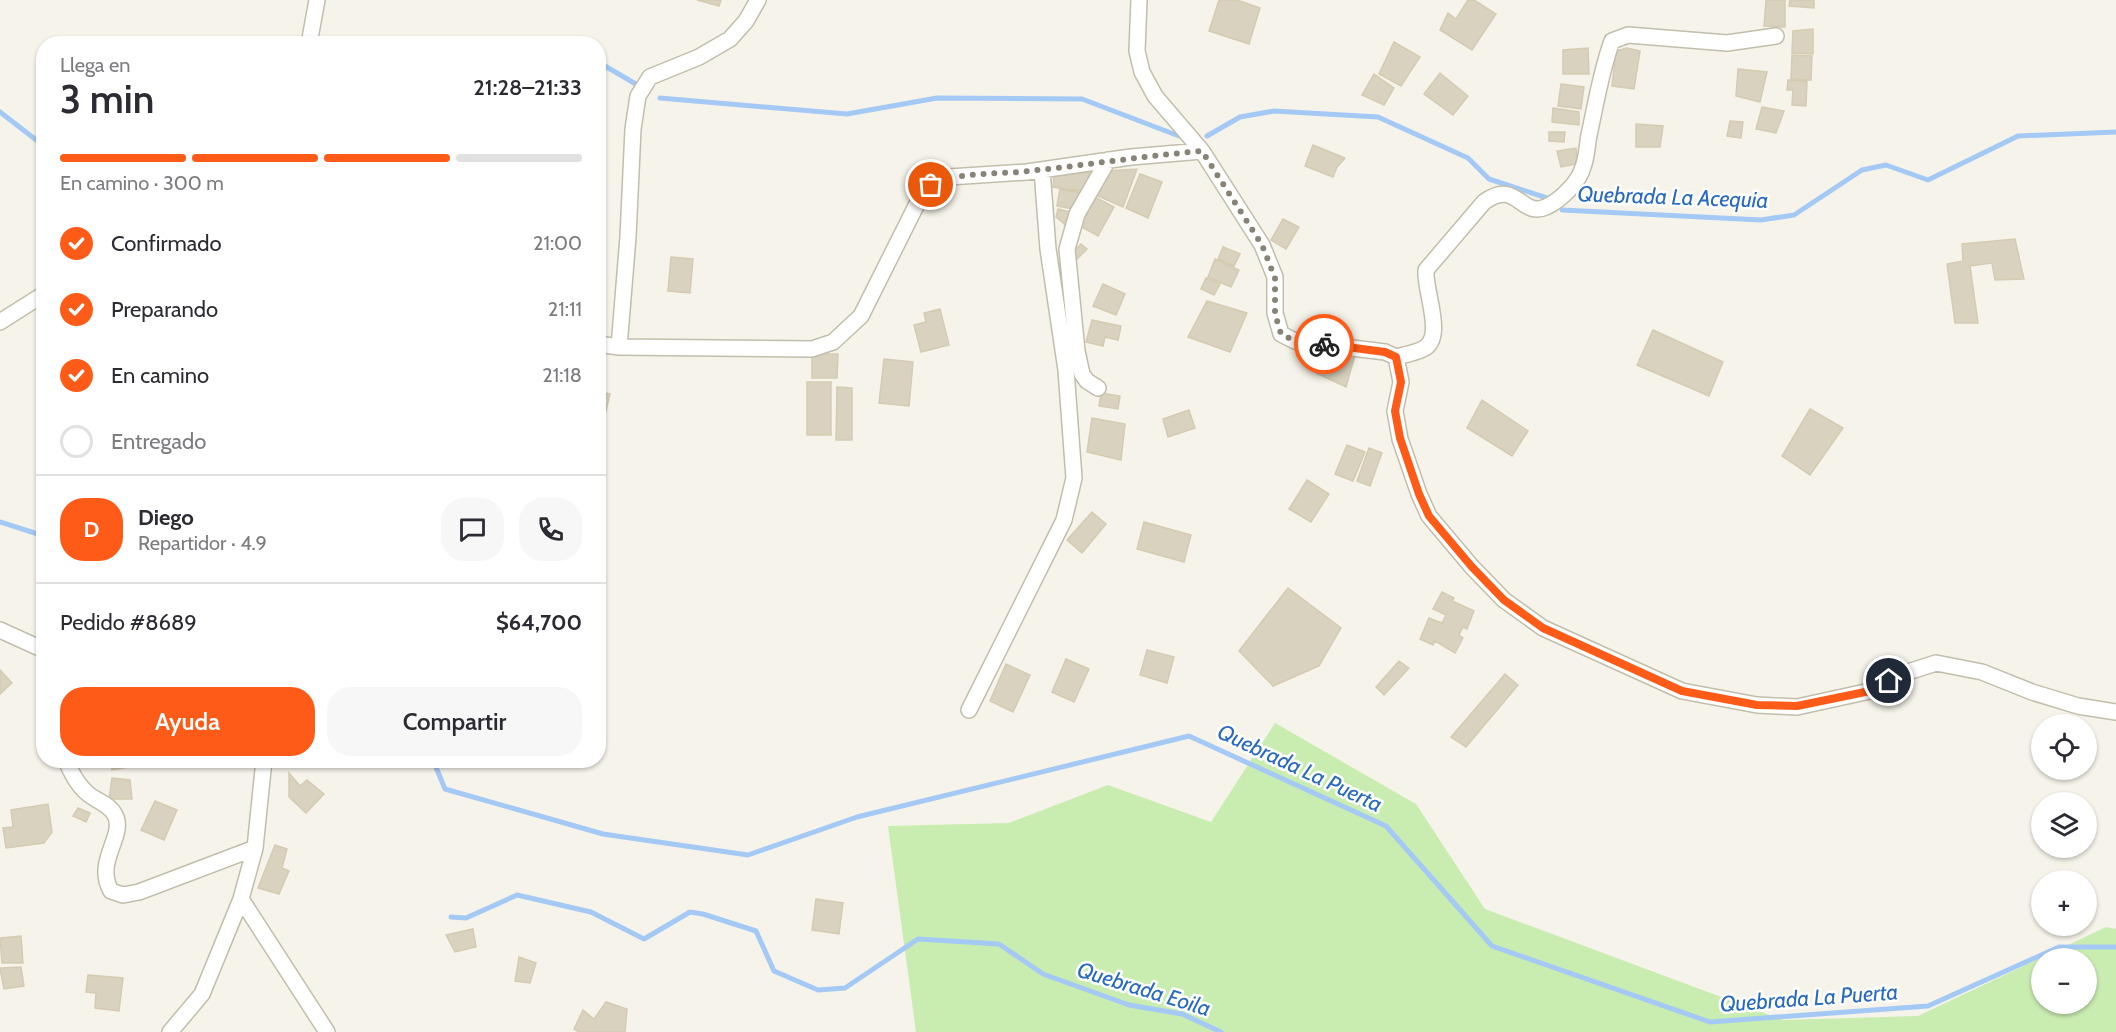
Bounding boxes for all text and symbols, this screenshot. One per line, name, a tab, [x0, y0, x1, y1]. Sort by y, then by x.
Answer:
text: Llega en	[60, 53, 130, 77]
text: 21:28–21:33	[473, 74, 582, 101]
text: 3 min	[60, 75, 154, 123]
pin	[905, 159, 956, 210]
icon: bag	[914, 168, 947, 201]
text: En camino · 300 m	[60, 171, 224, 195]
water label: Quebrada La Acequia	[1577, 180, 1769, 214]
icon: check	[60, 227, 93, 260]
text: Confirmado	[111, 230, 222, 257]
text: 21:00	[533, 231, 582, 255]
icon: check	[60, 293, 93, 326]
text: Preparando	[111, 296, 218, 323]
text: 21:11	[548, 297, 582, 321]
courier	[1294, 314, 1354, 374]
icon: bike	[1308, 328, 1341, 361]
icon: check	[60, 359, 93, 392]
text: En camino	[111, 362, 209, 389]
text: 21:18	[542, 363, 582, 387]
text: Entregado	[111, 428, 206, 455]
button: chat	[441, 498, 504, 561]
button: phone	[519, 498, 582, 561]
text: Diego	[138, 504, 194, 531]
text: D	[84, 516, 99, 543]
text: Repartidor · 4.9	[138, 531, 267, 555]
text: Pedido #8689	[60, 609, 197, 636]
text: $64,700	[496, 609, 582, 636]
pin	[1863, 655, 1914, 706]
icon: home	[1872, 664, 1905, 697]
button: Ayuda	[60, 687, 315, 756]
button: Compartir	[327, 687, 582, 756]
map controls	[2031, 714, 2097, 1014]
button: locate	[2031, 714, 2097, 780]
water label: Quebrada La Puerta	[1213, 718, 1387, 818]
button: layers	[2031, 792, 2097, 858]
button: +	[2031, 870, 2097, 936]
button: −	[2031, 948, 2097, 1014]
water label: Quebrada Eoila	[1074, 956, 1214, 1022]
water label: Quebrada La Puerta	[1719, 978, 1899, 1018]

